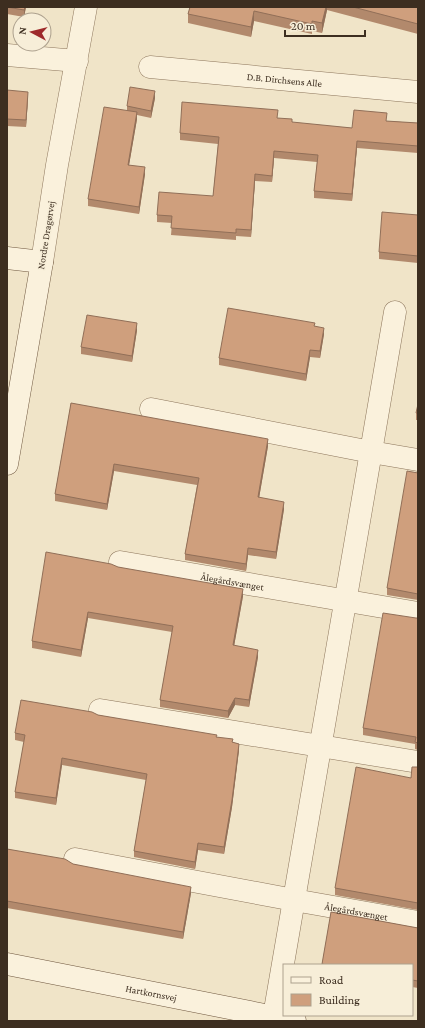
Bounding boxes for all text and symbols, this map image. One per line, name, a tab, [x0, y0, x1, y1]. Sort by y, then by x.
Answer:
north arrow	[12, 12, 52, 52]
scale bar	[285, 12, 365, 38]
text: 20 m	[291, 19, 316, 33]
text: N	[16, 26, 29, 35]
street label: D.B. Dirchsens Alle	[246, 71, 323, 89]
street label: Nordre Dragørvej	[35, 200, 58, 270]
street label: Ålegårdsvænget	[200, 570, 265, 592]
street label: Ålegårdsvænget	[324, 900, 389, 922]
legend	[283, 964, 413, 1016]
text: Road	[319, 973, 344, 987]
street label: Hartkornsvej	[125, 982, 178, 1004]
text: Building	[319, 993, 360, 1007]

